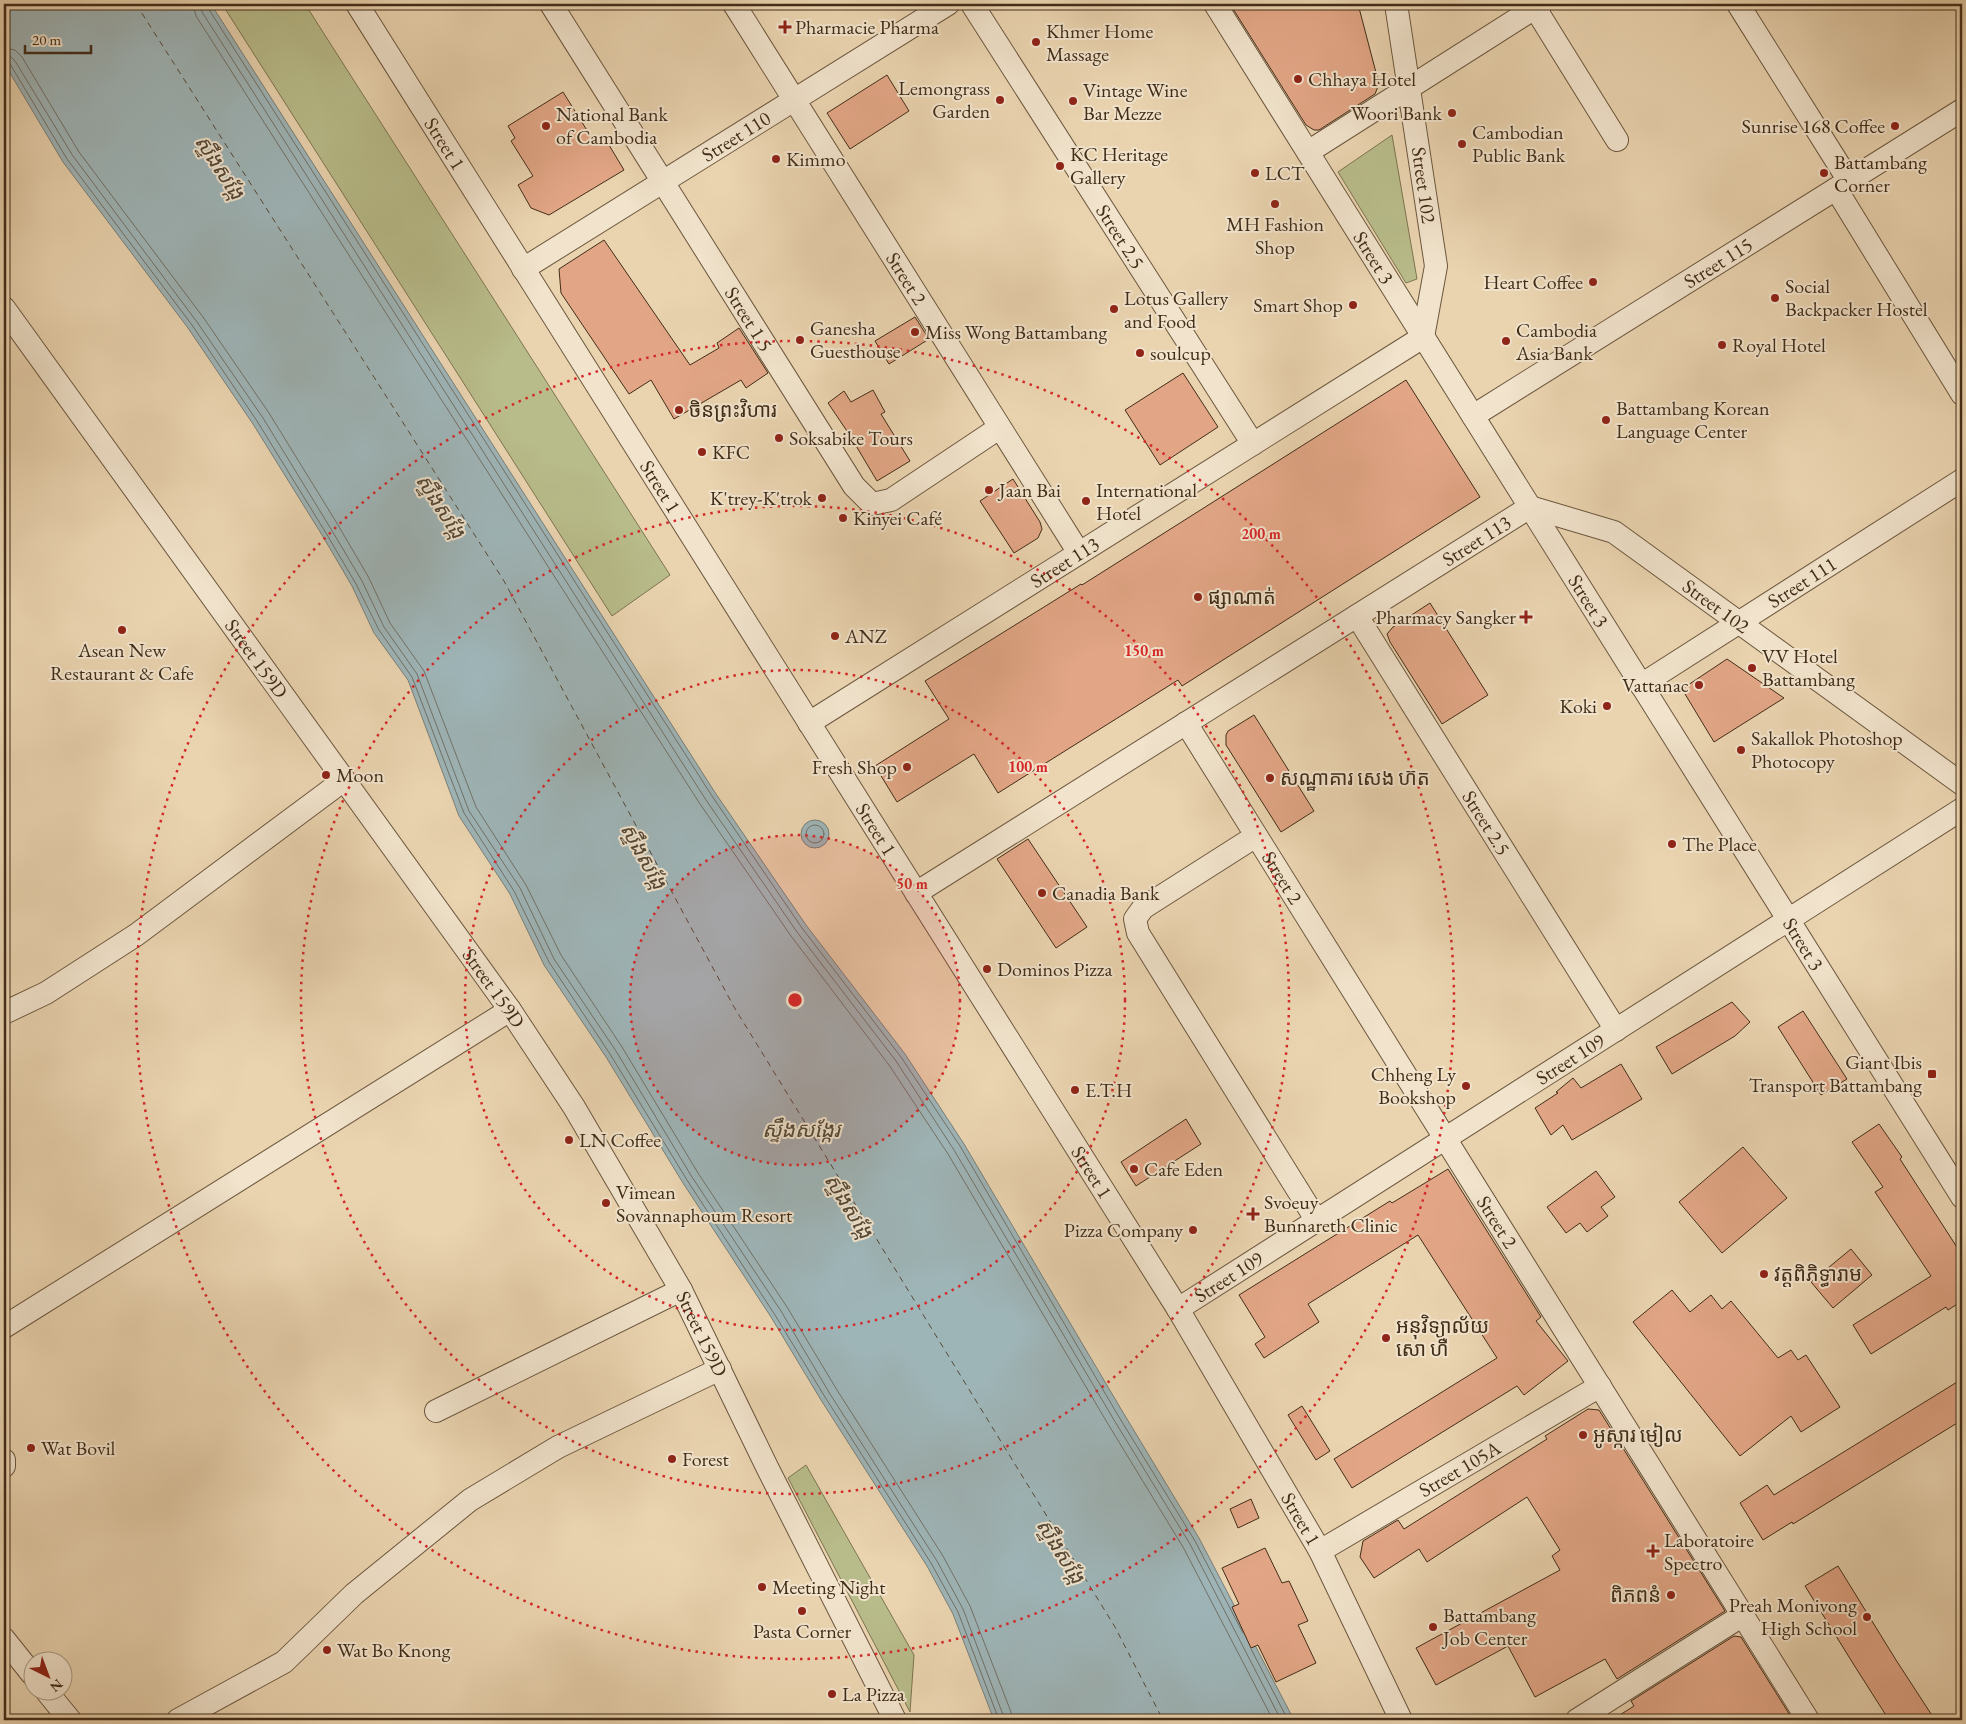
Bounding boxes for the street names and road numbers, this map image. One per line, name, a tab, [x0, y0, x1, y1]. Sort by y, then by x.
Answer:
street label: Street 110	[697, 105, 776, 168]
street label: Street 1	[419, 112, 471, 175]
street label: Street 102	[1406, 145, 1442, 225]
street label: Street 2.5	[1090, 199, 1151, 274]
street label: Street 3	[1347, 226, 1400, 289]
street label: Street 115	[1679, 231, 1757, 294]
street label: Street 2	[880, 247, 933, 310]
street label: Street 1.5	[719, 282, 779, 356]
street label: Street 1	[634, 455, 687, 518]
street label: Street 113	[1437, 509, 1516, 572]
street label: Street 113	[1025, 531, 1104, 594]
street label: Street 111	[1763, 551, 1841, 614]
street label: Street 3	[1562, 569, 1615, 632]
street label: Street 102	[1677, 573, 1755, 639]
street label: Street 159D	[219, 614, 294, 703]
street label: Street 2.5	[1456, 786, 1516, 860]
street label: Street 1	[850, 798, 903, 861]
street label: Street 2	[1256, 846, 1309, 909]
street label: Street 3	[1777, 913, 1830, 975]
street label: Street 159D	[457, 943, 531, 1033]
street label: Street 109	[1531, 1027, 1610, 1091]
street label: Street 1	[1066, 1141, 1118, 1203]
street label: Street 2	[1471, 1191, 1524, 1254]
street label: Street 109	[1189, 1245, 1268, 1308]
street label: Street 159D	[670, 1287, 734, 1381]
street label: Street 105A	[1414, 1434, 1505, 1503]
street label: Street 1	[1275, 1487, 1327, 1550]

